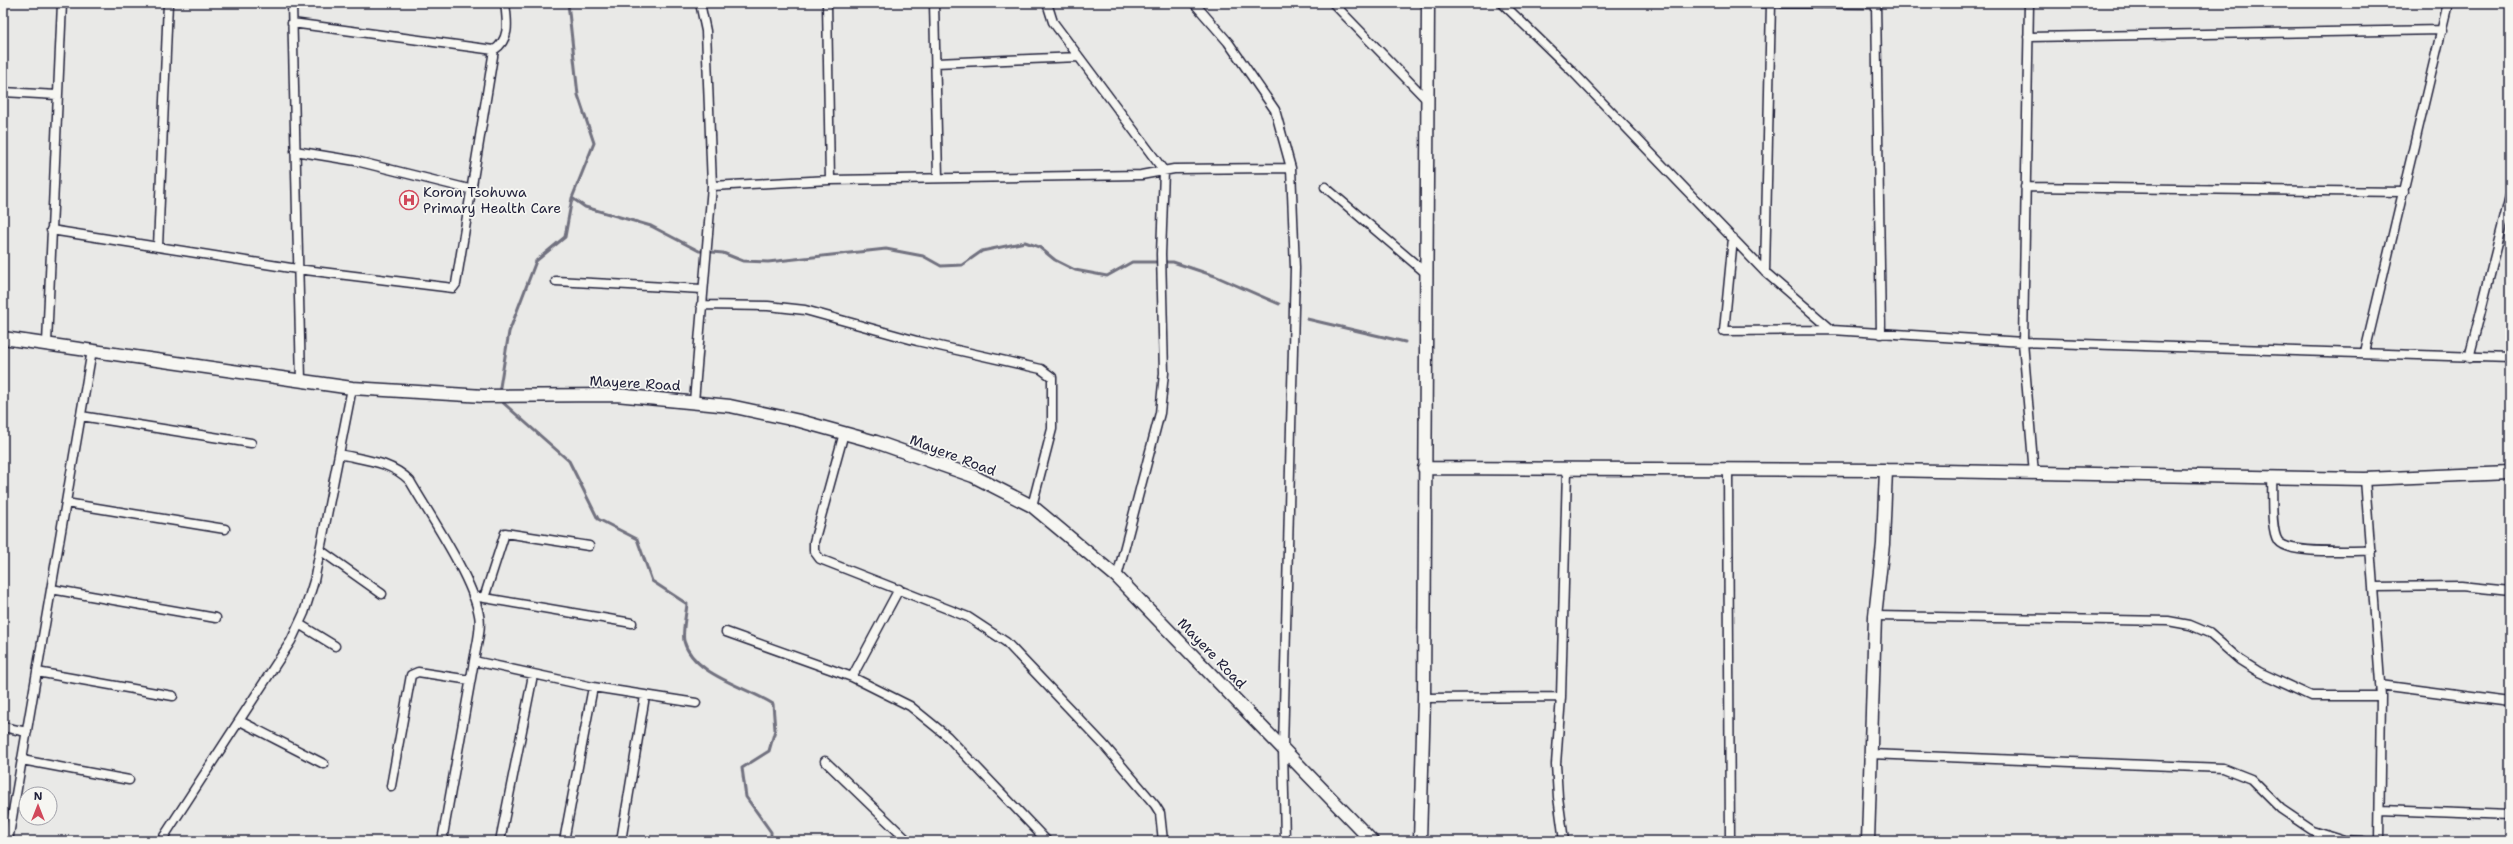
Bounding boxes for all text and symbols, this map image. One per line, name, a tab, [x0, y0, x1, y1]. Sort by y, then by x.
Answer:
place label: Koron Tsohuwa Primary Health Care	[423, 183, 561, 217]
hospital icon: Koron Tsohuwa Primary Health Care	[398, 189, 420, 211]
street label: Mayere Road	[589, 372, 681, 394]
street label: Mayere Road	[907, 430, 999, 480]
street label: Mayere Road	[1174, 614, 1250, 692]
north arrow	[18, 786, 58, 826]
text: N	[34, 789, 43, 804]

